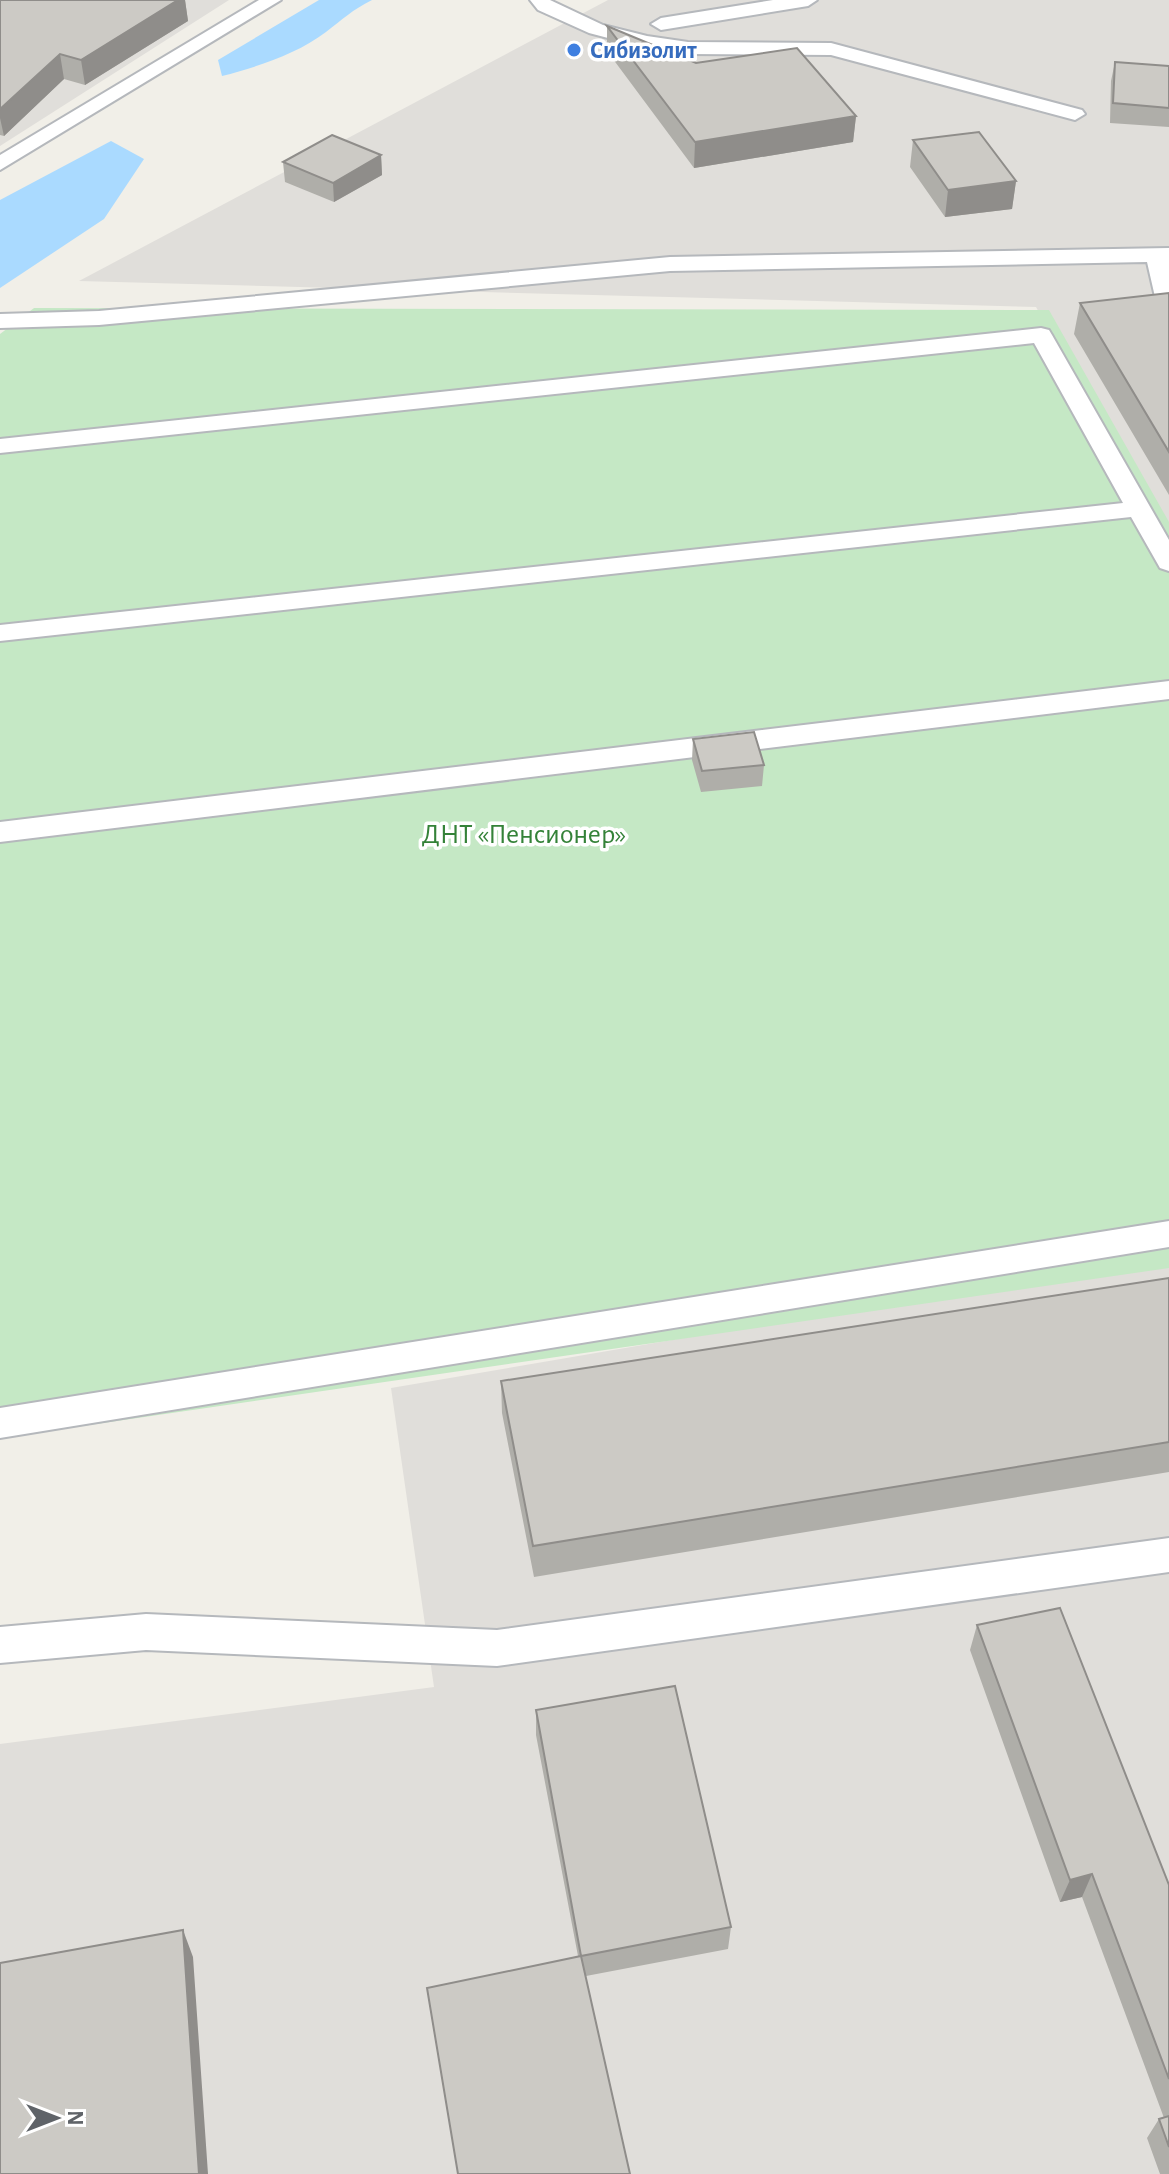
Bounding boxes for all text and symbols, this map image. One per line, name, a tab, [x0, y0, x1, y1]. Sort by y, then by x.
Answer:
place label: Сибизолит	[590, 39, 697, 63]
marker: Сибизолит	[565, 41, 583, 59]
park label: ДНТ «Пенсионер»	[422, 821, 626, 849]
north arrow	[16, 2078, 96, 2158]
text: N	[64, 2110, 86, 2126]

